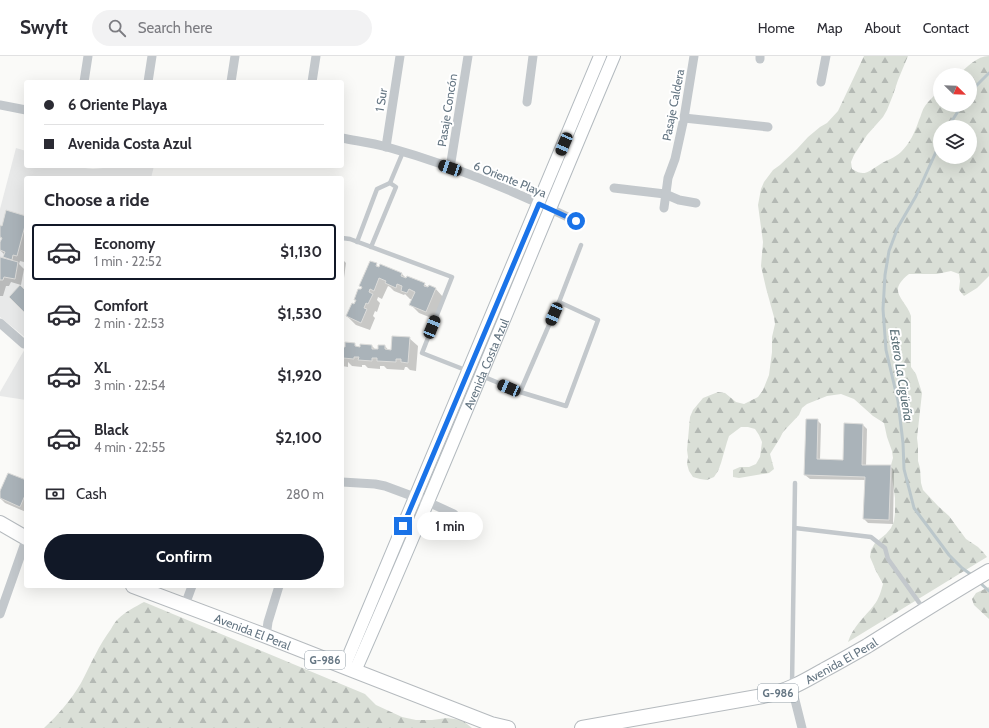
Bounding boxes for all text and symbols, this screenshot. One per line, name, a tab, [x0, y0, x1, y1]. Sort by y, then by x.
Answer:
search box	[92, 10, 372, 46]
text: Swyft	[20, 16, 68, 39]
icon: search	[106, 17, 128, 39]
text: Search here	[138, 19, 212, 37]
text: Home	[758, 19, 795, 37]
text: Map	[817, 19, 842, 37]
text: About	[864, 19, 901, 37]
text: Contact	[923, 19, 969, 37]
street label: Pasaje Caldera	[659, 68, 687, 142]
north arrow	[933, 68, 977, 112]
map controls	[933, 68, 977, 164]
street label: Pasaje Concón	[434, 72, 460, 148]
street label: 1 Sur	[372, 87, 390, 113]
text: 6 Oriente Playa	[68, 96, 167, 114]
button: layers	[933, 120, 977, 164]
car	[554, 131, 574, 157]
text: Avenida Costa Azul	[68, 135, 192, 153]
car	[437, 158, 463, 178]
street label: 6 Oriente Playa	[471, 158, 549, 201]
text: Choose a ride	[44, 189, 149, 211]
route start	[567, 212, 585, 230]
icon: car	[46, 234, 82, 270]
text: Economy	[94, 235, 155, 253]
text: $1,130	[280, 243, 322, 261]
text: 1 min · 22:52	[94, 253, 162, 269]
icon: car	[46, 296, 82, 332]
text: Comfort	[94, 297, 148, 315]
car	[544, 301, 564, 327]
text: $1,530	[278, 305, 322, 323]
car	[422, 314, 442, 340]
text: 2 min · 22:53	[94, 315, 165, 331]
street label: Avenida Costa Azul	[460, 316, 511, 411]
water label: Estero La Cigüeña	[887, 328, 917, 422]
icon: car	[46, 358, 82, 394]
text: XL	[94, 359, 111, 377]
text: $1,920	[278, 367, 322, 385]
text: 3 min · 22:54	[94, 377, 165, 393]
car	[496, 378, 522, 398]
icon: car	[46, 420, 82, 456]
text: Black	[94, 421, 129, 439]
text: $2,100	[275, 429, 322, 447]
text: 4 min · 22:55	[94, 439, 165, 455]
icon: cash	[44, 483, 66, 505]
text: Cash	[76, 485, 107, 503]
text: 280 m	[286, 486, 324, 502]
callout: 1 min	[417, 512, 483, 540]
route end	[394, 517, 412, 535]
text: 1 min	[435, 518, 465, 534]
button: Confirm	[44, 534, 324, 580]
street label: Avenida El Peral	[212, 610, 293, 653]
street label: Avenida El Peral	[802, 634, 880, 687]
road number: G-986	[305, 651, 345, 669]
road number: G-986	[758, 684, 798, 702]

